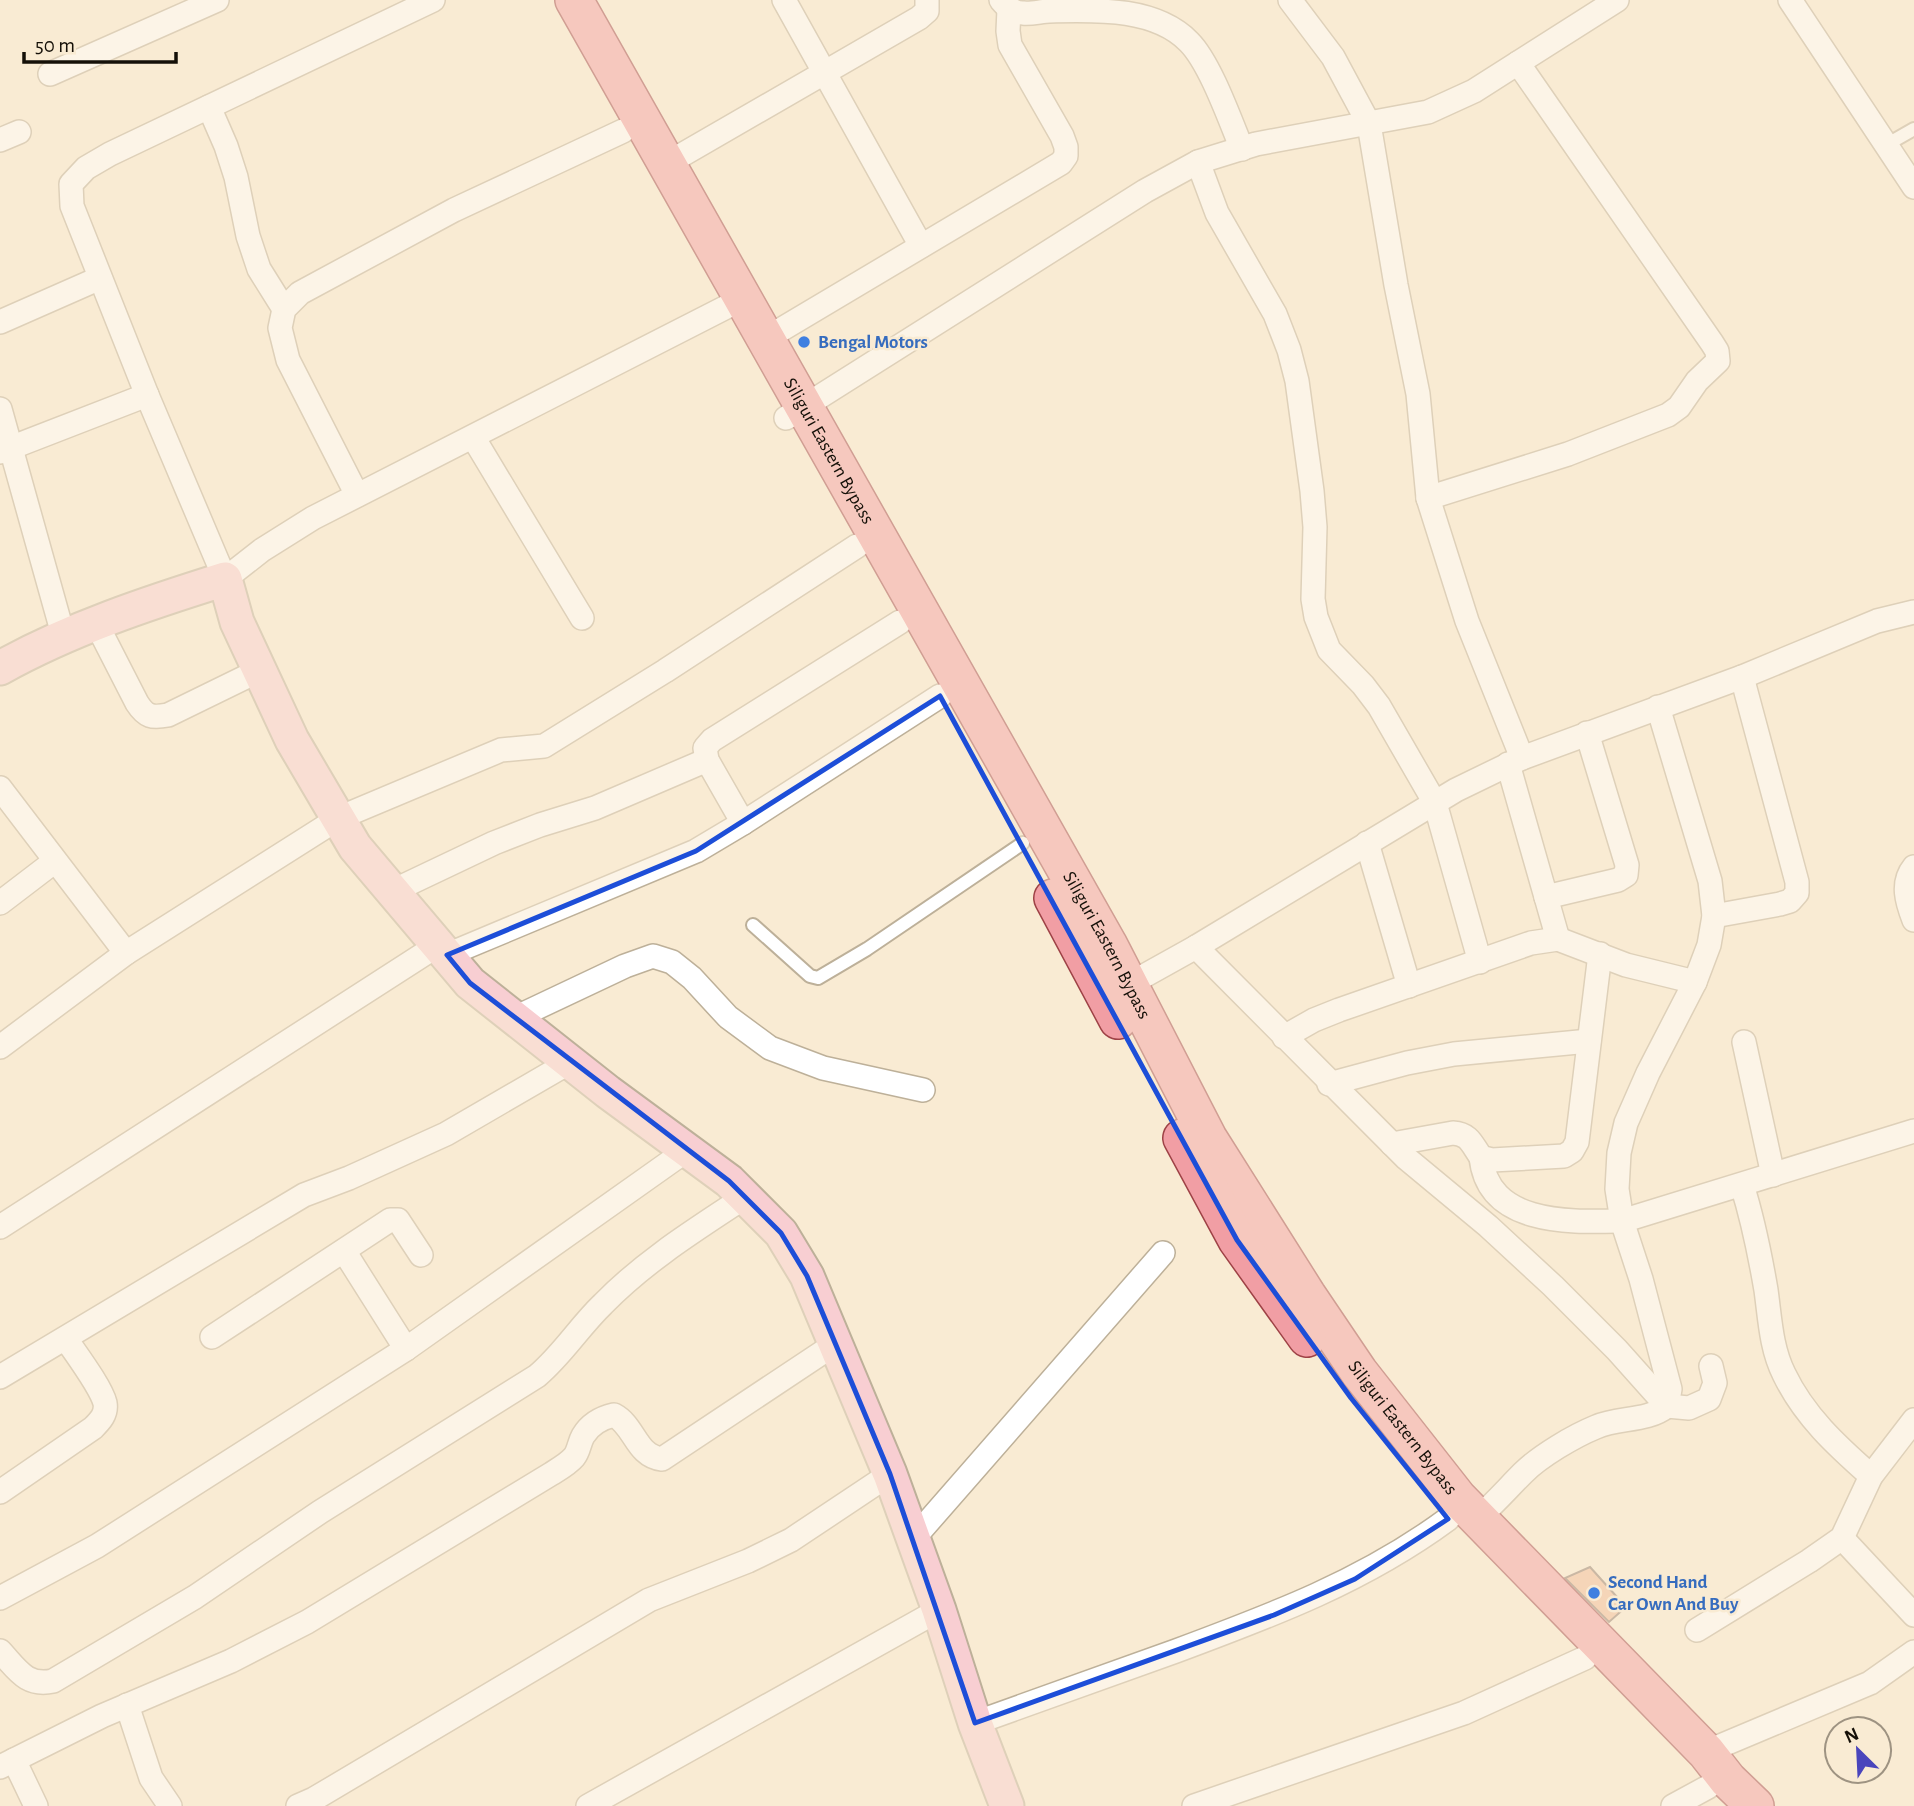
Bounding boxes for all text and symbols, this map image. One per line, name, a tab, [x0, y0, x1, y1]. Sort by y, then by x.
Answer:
scale bar	[24, 21, 177, 65]
text: 50 m	[35, 35, 75, 56]
place label: Bengal Motors	[818, 333, 928, 352]
marker: Bengal Motors	[796, 334, 812, 350]
street label: Siliguri Eastern Bypass	[780, 375, 878, 527]
street label: Siliguri Eastern Bypass	[1059, 868, 1154, 1022]
street label: Siliguri Eastern Bypass	[1345, 1357, 1461, 1498]
place label: Second Hand Car Own And Buy	[1608, 1573, 1739, 1614]
marker: Second Hand Car Own And Buy	[1586, 1585, 1602, 1601]
north arrow	[1823, 1715, 1893, 1785]
text: N	[1842, 1724, 1862, 1747]

